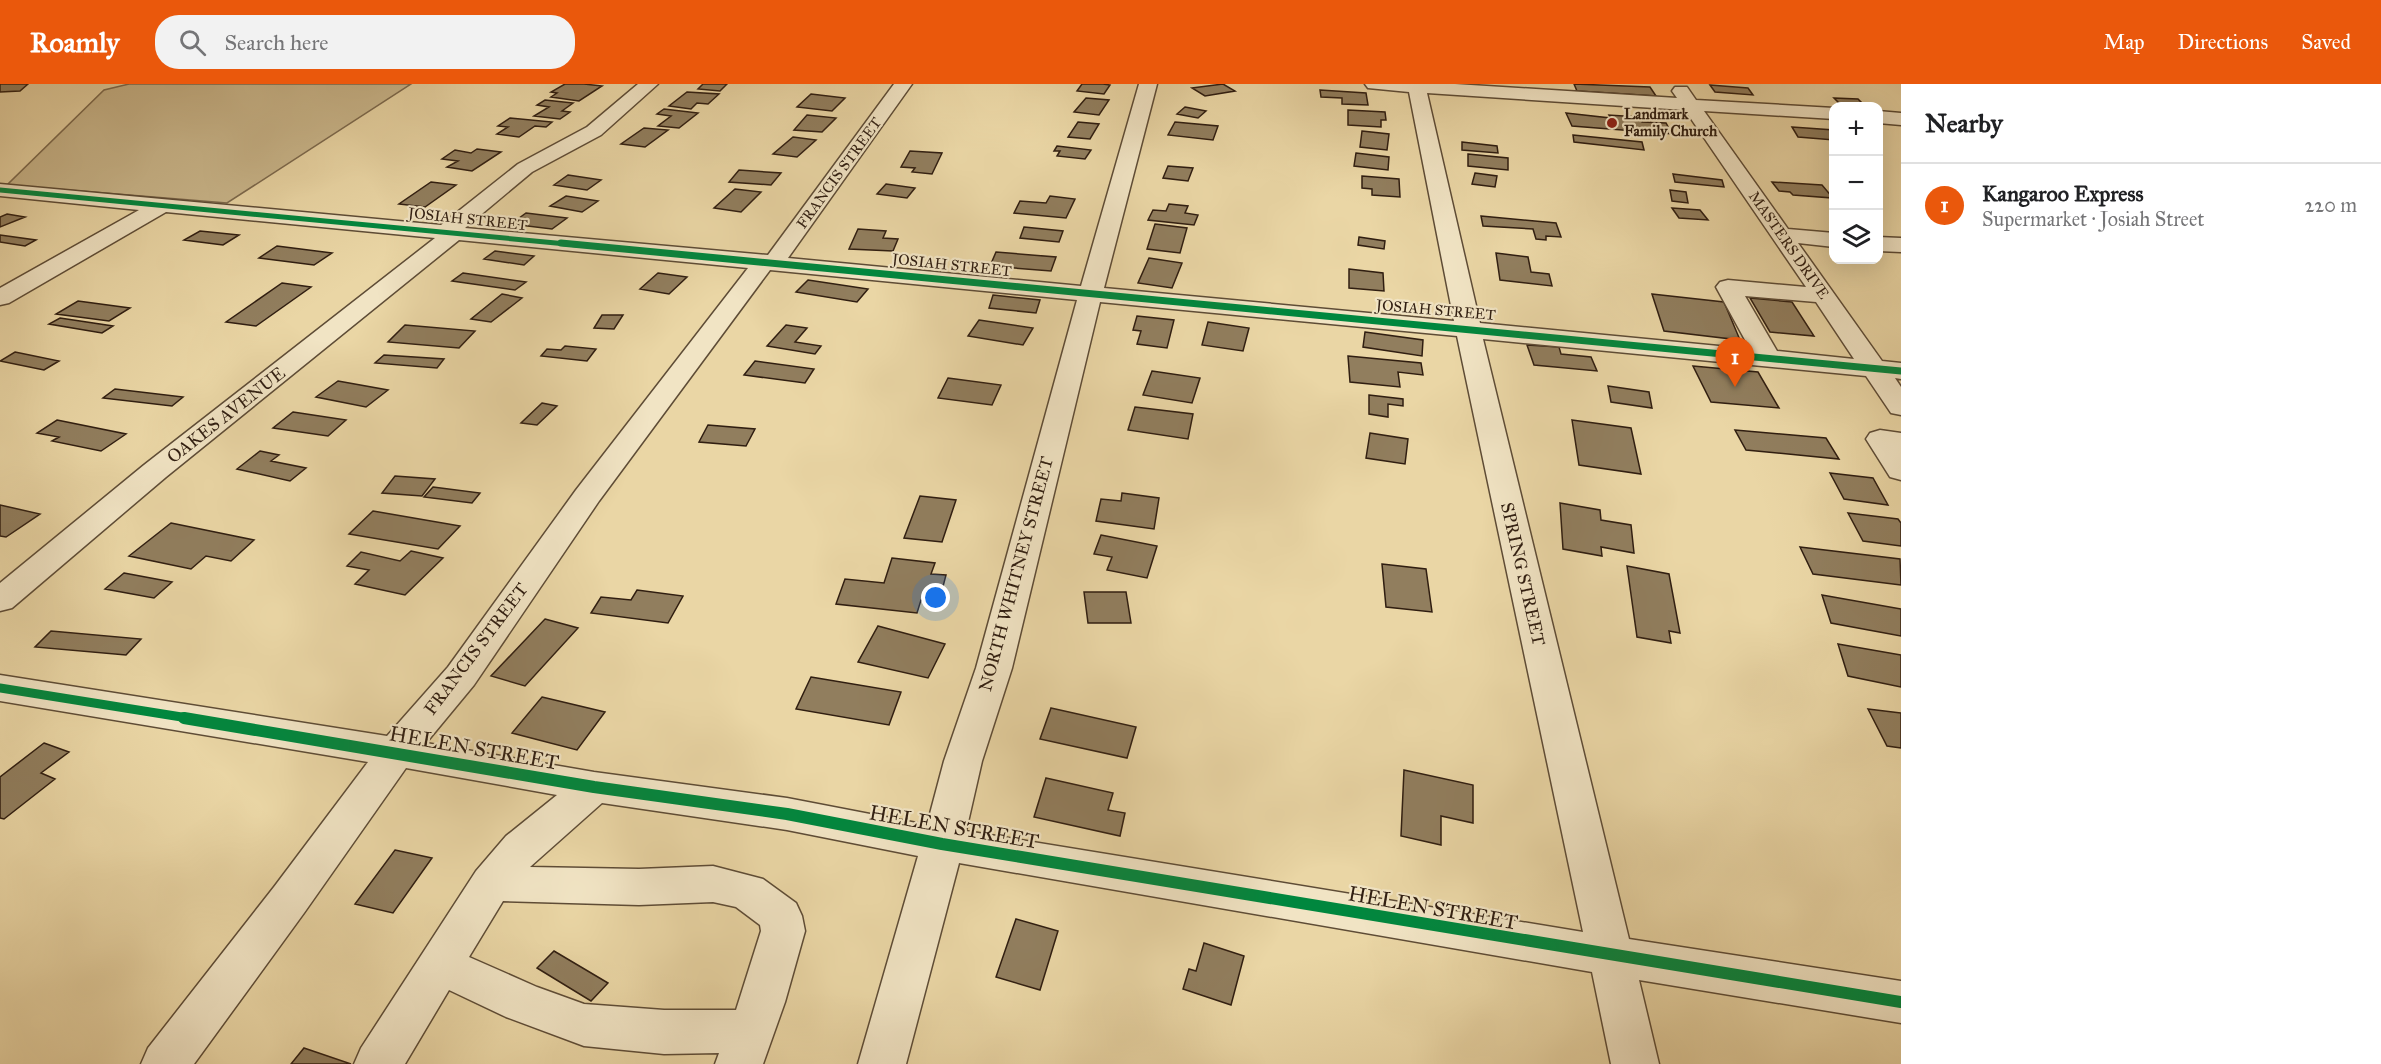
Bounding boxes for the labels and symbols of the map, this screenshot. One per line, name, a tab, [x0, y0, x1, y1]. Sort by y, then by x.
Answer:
place label: Landmark Family Church	[1624, 105, 1718, 141]
street label: FRANCIS STREET	[793, 114, 885, 232]
marker: Landmark Family Church	[1605, 116, 1619, 130]
street label: MASTERS DRIVE	[1745, 188, 1833, 303]
street label: JOSIAH STREET	[405, 204, 529, 235]
street label: JOSIAH STREET	[889, 250, 1013, 281]
street label: JOSIAH STREET	[1373, 296, 1497, 325]
pin: 1	[1716, 338, 1754, 387]
street label: OAKES AVENUE	[162, 362, 290, 468]
street label: NORTH WHITNEY STREET	[974, 454, 1058, 694]
street label: SPRING STREET	[1496, 500, 1550, 648]
street label: FRANCIS STREET	[419, 579, 533, 719]
your location	[921, 583, 950, 612]
street label: HELEN STREET	[387, 720, 561, 776]
street label: HELEN STREET	[867, 799, 1041, 855]
street label: HELEN STREET	[1346, 880, 1520, 936]

